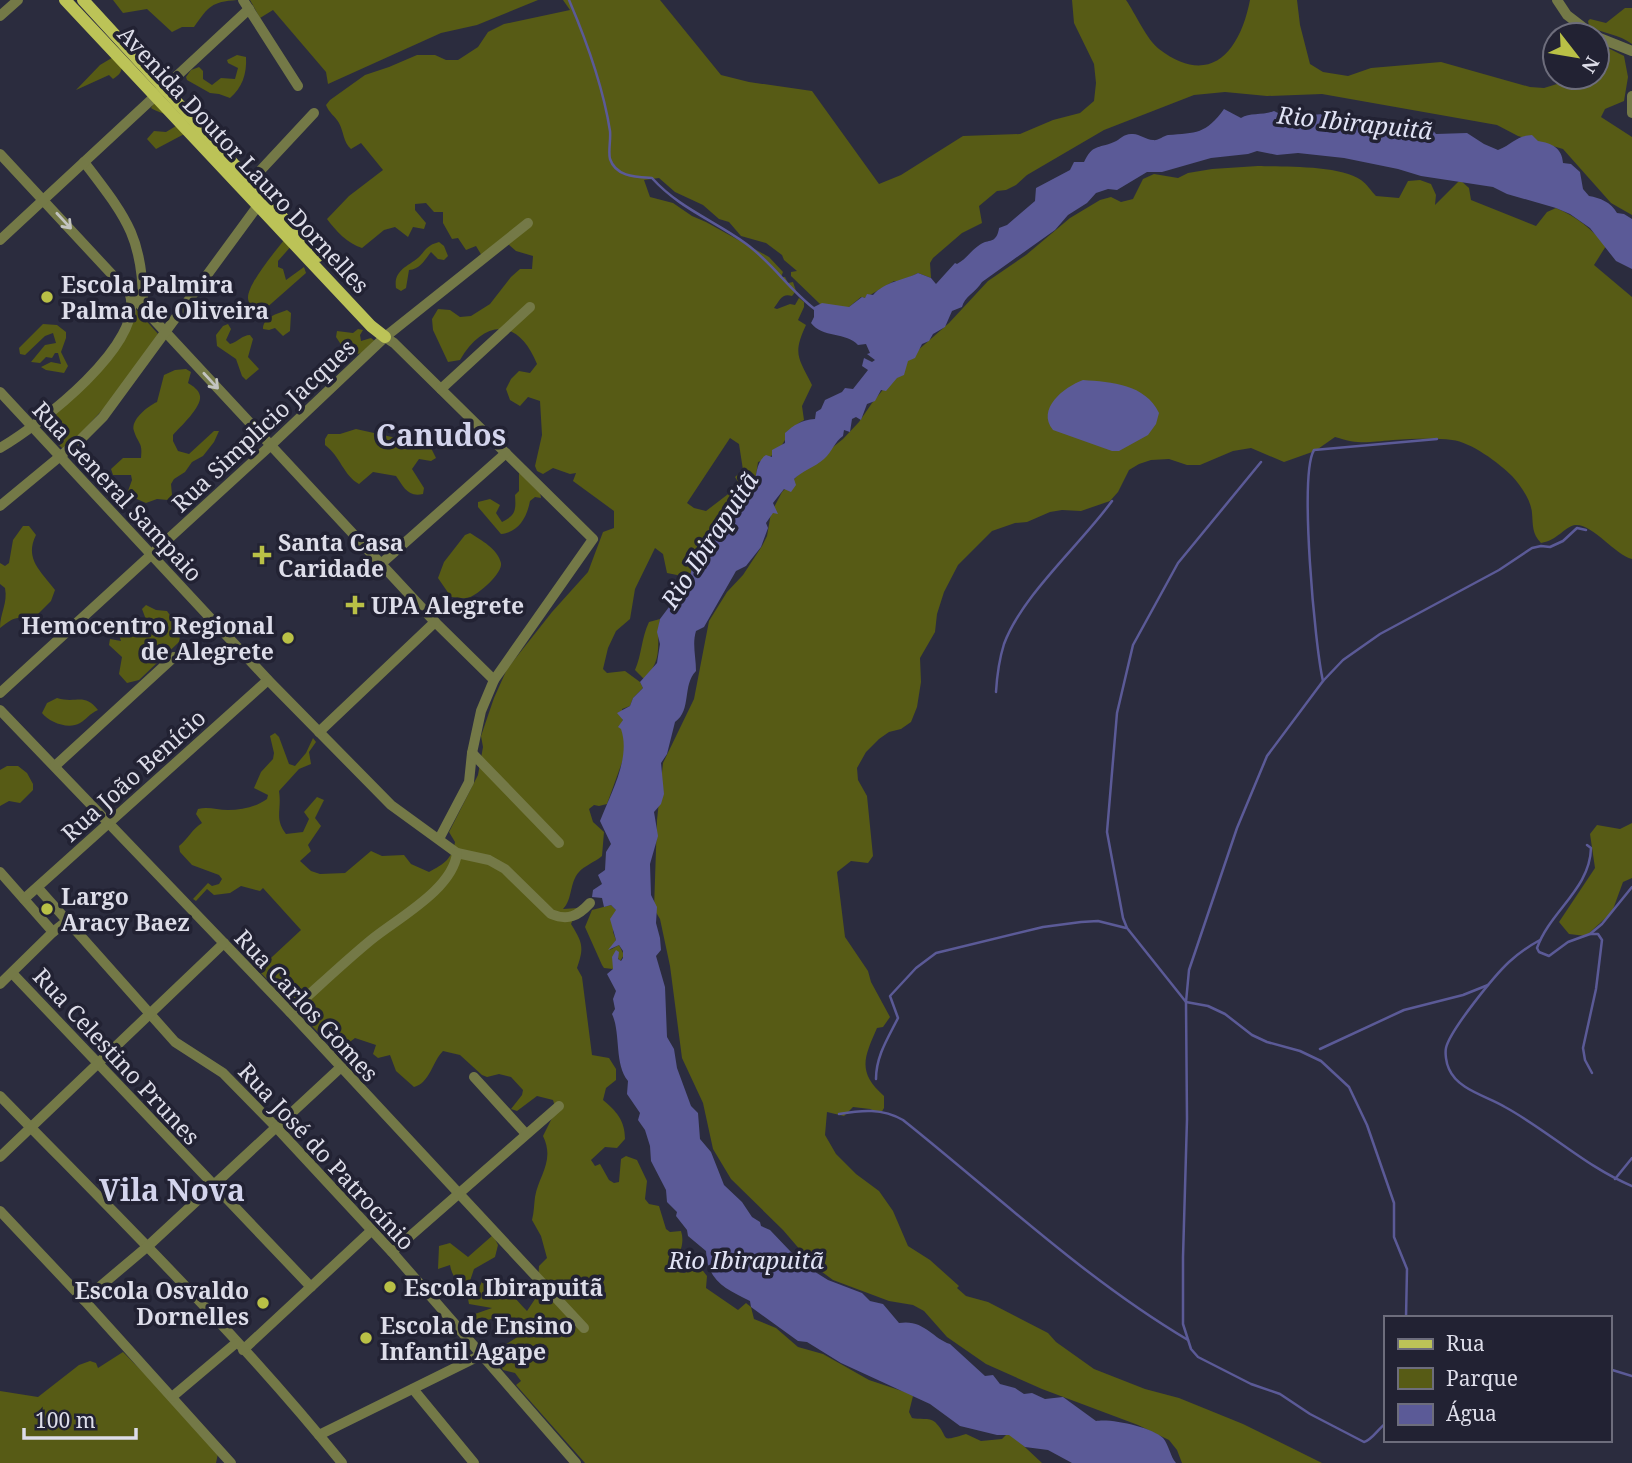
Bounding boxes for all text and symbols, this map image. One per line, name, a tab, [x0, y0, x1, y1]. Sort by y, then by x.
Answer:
street label: Avenida Doutor Lauro Dornelles	[111, 18, 377, 300]
north arrow	[1541, 21, 1611, 91]
text: N	[1576, 52, 1606, 78]
water label: Rio Ibirapuitã	[1275, 97, 1434, 147]
one-way arrow	[56, 212, 72, 230]
place label: Escola Palmira Palma de Oliveira	[61, 268, 269, 326]
marker: Escola Palmira Palma de Oliveira	[39, 289, 55, 305]
street label: Rua Simplicio Jacques	[164, 331, 362, 519]
one-way arrow	[203, 372, 220, 389]
street label: Rua General Sampaio	[26, 394, 210, 588]
district label: Canudos	[376, 414, 506, 455]
water label: Rio Ibirapuitã	[652, 466, 765, 615]
place label: Santa Casa Caridade	[278, 526, 404, 584]
marker: Santa Casa Caridade	[252, 545, 272, 565]
place label: UPA Alegrete	[371, 589, 524, 621]
marker: UPA Alegrete	[345, 595, 365, 615]
place label: Hemocentro Regional de Alegrete	[21, 609, 274, 667]
marker: Hemocentro Regional de Alegrete	[280, 630, 296, 646]
street label: Rua João Benício	[54, 702, 212, 848]
place label: Largo Aracy Baez	[61, 880, 190, 938]
marker: Largo Aracy Baez	[39, 901, 55, 917]
street label: Rua Carlos Gomes	[228, 922, 386, 1088]
street label: Rua Celestino Prunes	[26, 961, 208, 1151]
street label: Rua José do Patrocínio	[232, 1055, 422, 1257]
district label: Vila Nova	[99, 1169, 245, 1210]
water label: Rio Ibirapuitã	[667, 1243, 824, 1276]
place label: Escola Ibirapuitã	[404, 1271, 603, 1303]
place label: Escola Osvaldo Dornelles	[75, 1274, 249, 1332]
marker: Escola Ibirapuitã	[382, 1279, 398, 1295]
marker: Escola Osvaldo Dornelles	[255, 1295, 271, 1311]
place label: Escola de Ensino Infantil Agape	[380, 1309, 573, 1367]
legend	[1384, 1316, 1611, 1442]
text: Rua	[1446, 1329, 1485, 1357]
marker: Escola de Ensino Infantil Agape	[358, 1330, 374, 1346]
text: Parque	[1446, 1364, 1518, 1392]
scale bar	[24, 1396, 136, 1440]
text: Água	[1446, 1399, 1497, 1427]
text: 100 m	[35, 1406, 96, 1434]

